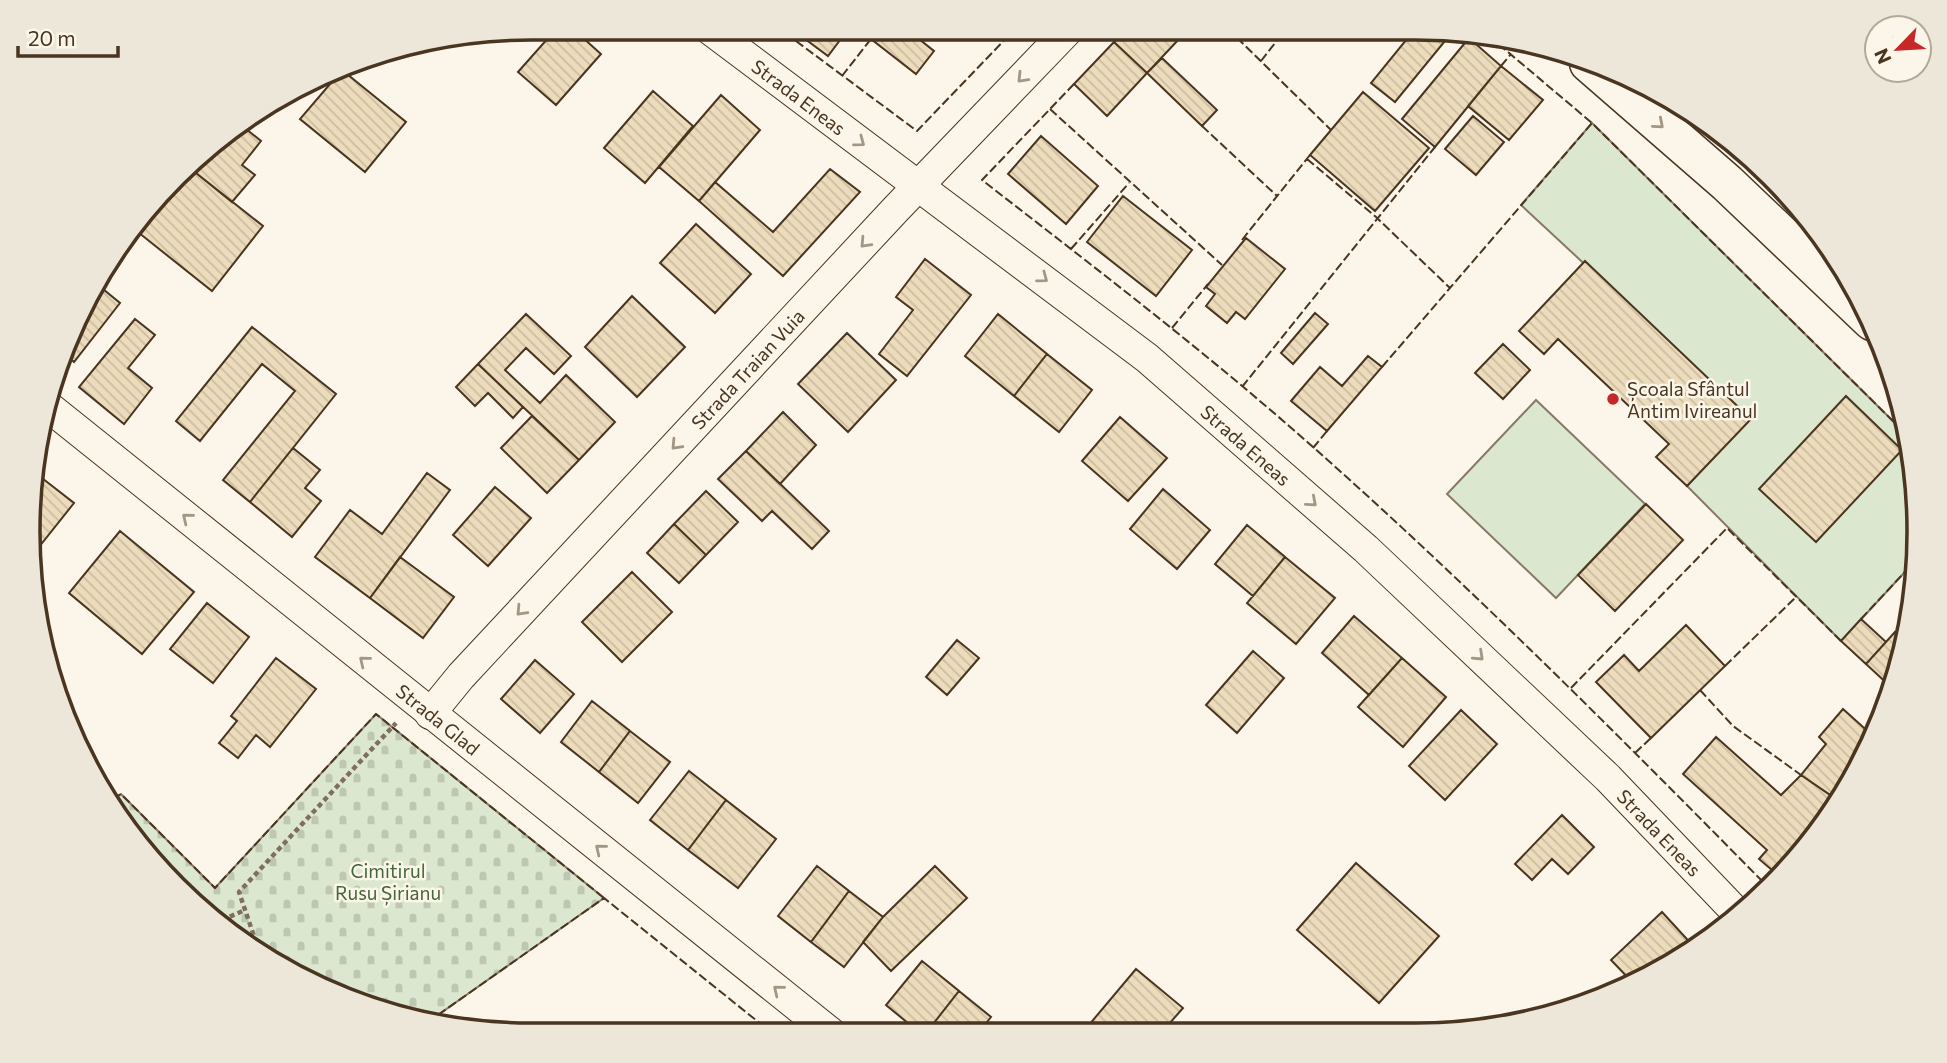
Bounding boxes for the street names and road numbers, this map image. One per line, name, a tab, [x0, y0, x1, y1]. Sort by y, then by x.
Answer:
street label: Strada Eneas	[748, 54, 851, 139]
street label: Strada Traian Vuia	[686, 304, 809, 433]
street label: Strada Eneas	[1197, 399, 1296, 490]
street label: Strada Glad	[392, 679, 485, 759]
street label: Strada Eneas	[1613, 784, 1707, 880]

